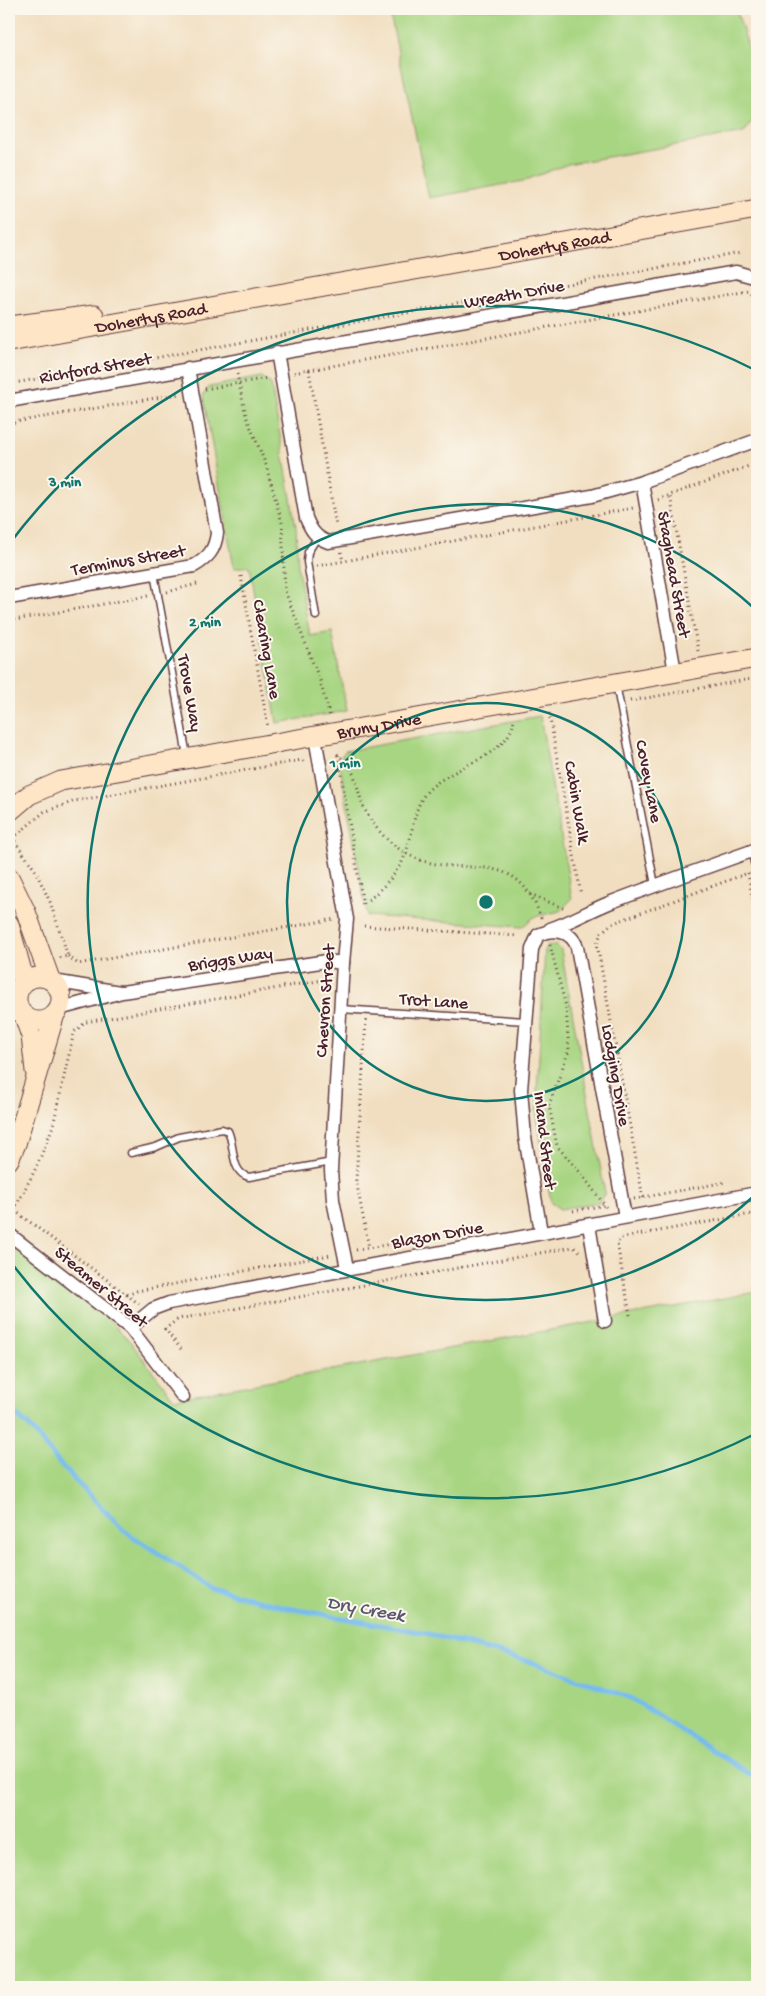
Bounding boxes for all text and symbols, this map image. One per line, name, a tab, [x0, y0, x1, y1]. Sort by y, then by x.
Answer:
street label: Dohertys Road	[496, 227, 614, 268]
street label: Wreath Drive	[463, 276, 567, 315]
street label: Dohertys Road	[93, 299, 210, 340]
street label: Richford Street	[38, 349, 155, 390]
text: 3 min	[48, 474, 82, 492]
street label: Staghead Street	[651, 510, 694, 641]
street label: Terminus Street	[69, 541, 189, 582]
street label: Clearing Lane	[246, 598, 285, 702]
text: 2 min	[189, 614, 222, 632]
street label: Trove Way	[171, 652, 206, 734]
street label: Bruny Drive	[335, 709, 424, 745]
street label: Covey Lane	[629, 738, 666, 825]
text: 1 min	[329, 755, 361, 773]
street label: Cabin Walk	[558, 760, 593, 847]
centre of rings	[477, 893, 495, 911]
street label: Chevron Street	[312, 942, 341, 1058]
street label: Briggs Way	[186, 943, 274, 978]
street label: Trot Lane	[398, 990, 470, 1015]
street label: Lodging Drive	[595, 1023, 634, 1129]
street label: Inland Street	[527, 1090, 560, 1192]
street label: Blazon Drive	[389, 1218, 485, 1255]
street label: Steamer Street	[49, 1243, 153, 1334]
water label: Dry Creek	[325, 1592, 407, 1629]

